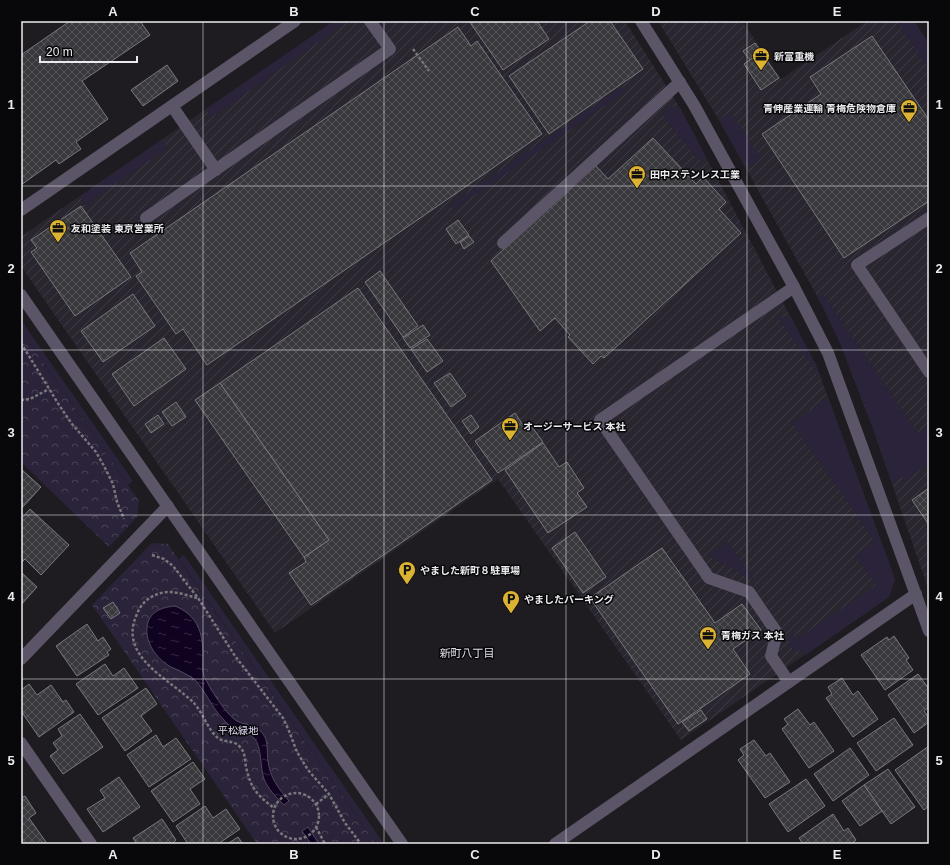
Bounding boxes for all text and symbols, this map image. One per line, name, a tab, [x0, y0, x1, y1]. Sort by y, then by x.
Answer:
text: A	[108, 4, 118, 19]
text: B	[289, 4, 299, 19]
text: C	[470, 4, 480, 19]
text: D	[651, 4, 661, 19]
text: E	[833, 4, 842, 19]
scale bar	[40, 38, 137, 64]
text: 20 m	[46, 45, 73, 59]
office icon: 新富重機	[751, 46, 771, 71]
place label: 新富重機	[774, 51, 814, 62]
text: 1	[7, 97, 15, 112]
text: 1	[935, 97, 943, 112]
office icon: 青伸産業運輸 青梅危険物倉庫	[899, 98, 919, 123]
place label: 青伸産業運輸 青梅危険物倉庫	[763, 103, 896, 114]
office icon: 田中ステンレス工業	[627, 164, 647, 189]
place label: 田中ステンレス工業	[650, 169, 740, 180]
office icon: 友和塗装 東京営業所	[48, 218, 68, 243]
place label: 友和塗装 東京営業所	[71, 223, 164, 234]
text: 2	[7, 261, 15, 276]
text: 2	[935, 261, 943, 276]
office icon: オージーサービス 本社	[500, 416, 520, 441]
place label: オージーサービス 本社	[523, 421, 626, 432]
text: 3	[7, 425, 15, 440]
text: 3	[935, 425, 943, 440]
parking icon: やました新町８駐車場	[397, 560, 417, 585]
place label: やました新町８駐車場	[420, 565, 520, 576]
text: 4	[7, 589, 15, 604]
parking icon: やましたパーキング	[501, 589, 521, 614]
text: 4	[935, 589, 943, 604]
place label: やましたパーキング	[524, 594, 614, 605]
office icon: 青梅ガス 本社	[698, 625, 718, 650]
place label: 青梅ガス 本社	[721, 630, 785, 641]
district label: 新町八丁目	[440, 647, 495, 659]
park label: 平松緑地	[218, 725, 259, 736]
text: 5	[7, 753, 15, 768]
text: 5	[935, 753, 943, 768]
text: A	[108, 847, 118, 862]
text: B	[289, 847, 299, 862]
text: C	[470, 847, 480, 862]
text: D	[651, 847, 661, 862]
text: E	[833, 847, 842, 862]

